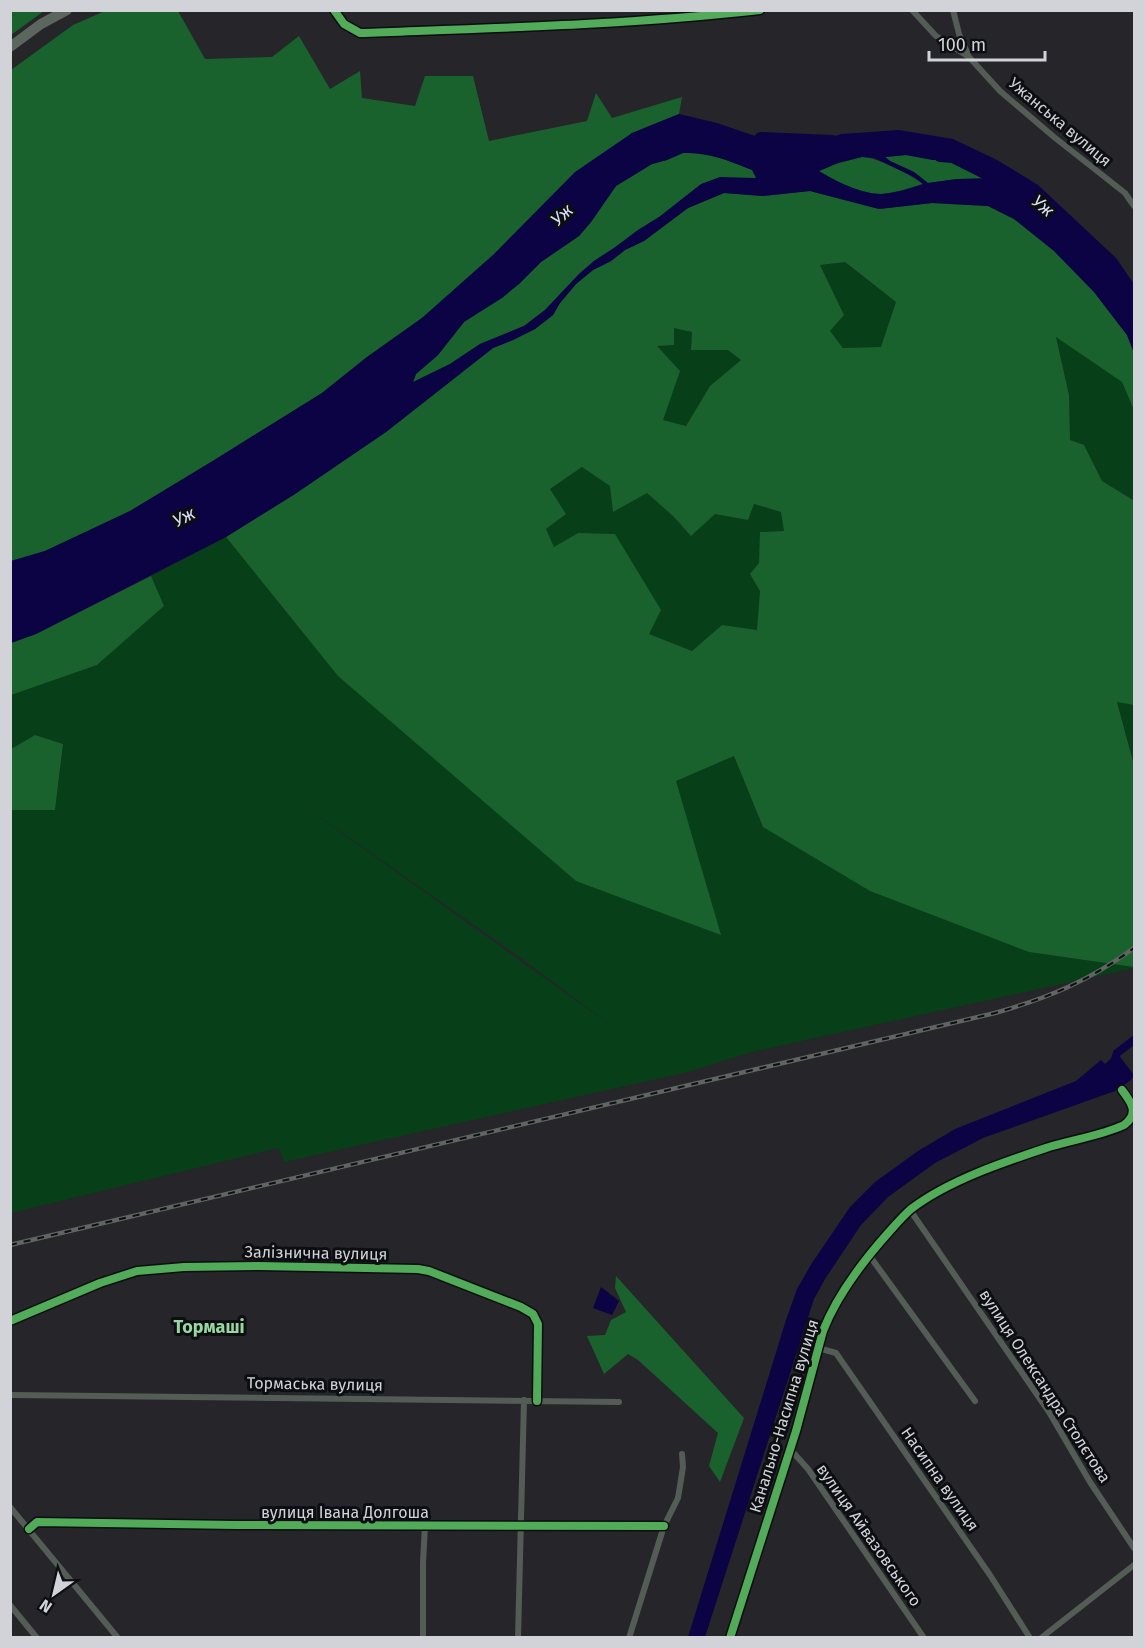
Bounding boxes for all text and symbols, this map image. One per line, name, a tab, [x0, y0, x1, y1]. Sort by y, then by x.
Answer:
scale bar	[929, 24, 1044, 62]
text: 100 m	[938, 34, 986, 56]
street label: Ужанська вулиця	[1005, 74, 1115, 170]
water label: Уж	[1027, 190, 1059, 222]
water label: Уж	[546, 199, 578, 231]
water label: Уж	[169, 502, 200, 532]
street label: Залізнична вулиця	[245, 1242, 387, 1264]
street label: вулиця Олександра Столєтова	[975, 1286, 1115, 1486]
district label: Тормаші	[173, 1316, 245, 1338]
street label: Канально-Насипна вулиця	[746, 1317, 822, 1515]
street label: Тормаська вулиця	[247, 1373, 383, 1395]
street label: Насипна вулиця	[897, 1423, 983, 1535]
street label: вулиця Айвазовського	[813, 1460, 925, 1610]
street label: вулиця Івана Долгоша	[261, 1503, 429, 1522]
north arrow	[24, 1564, 84, 1624]
text: N	[36, 1595, 56, 1617]

